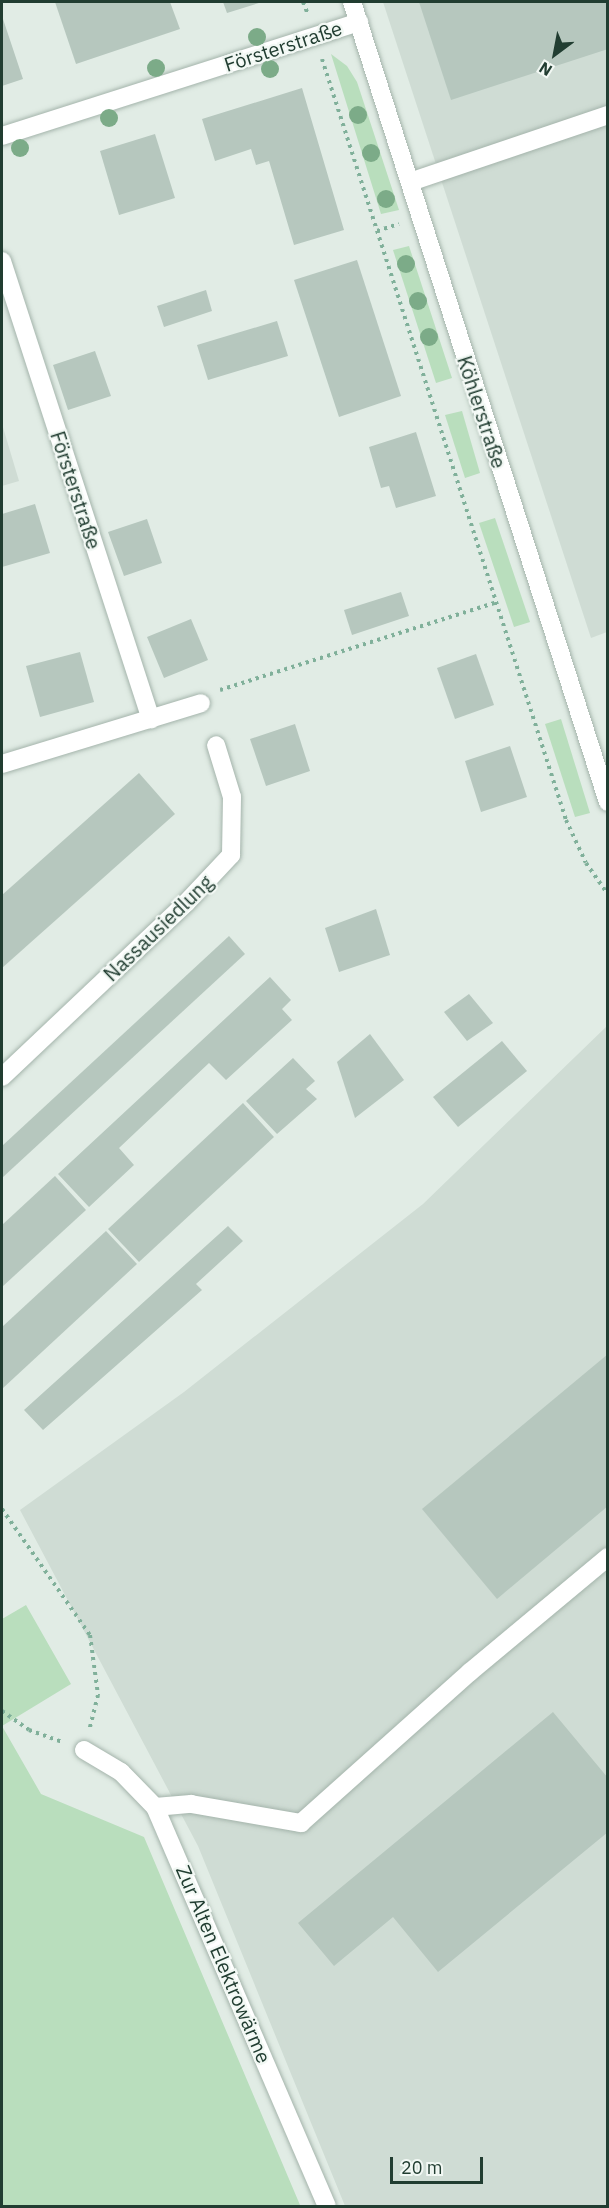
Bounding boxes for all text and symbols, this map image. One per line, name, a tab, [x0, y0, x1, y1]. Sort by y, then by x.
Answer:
street label: Försterstraße	[221, 16, 345, 76]
north arrow	[525, 24, 585, 84]
text: N	[535, 58, 556, 81]
street label: Köhlerstraße	[453, 353, 511, 471]
street label: Försterstraße	[46, 428, 106, 552]
street label: Nassausiedlung	[98, 870, 218, 986]
street label: Zur Alten Elektrowärme	[171, 1862, 277, 2066]
scale bar	[393, 2145, 486, 2183]
text: 20 m	[401, 2156, 443, 2179]

